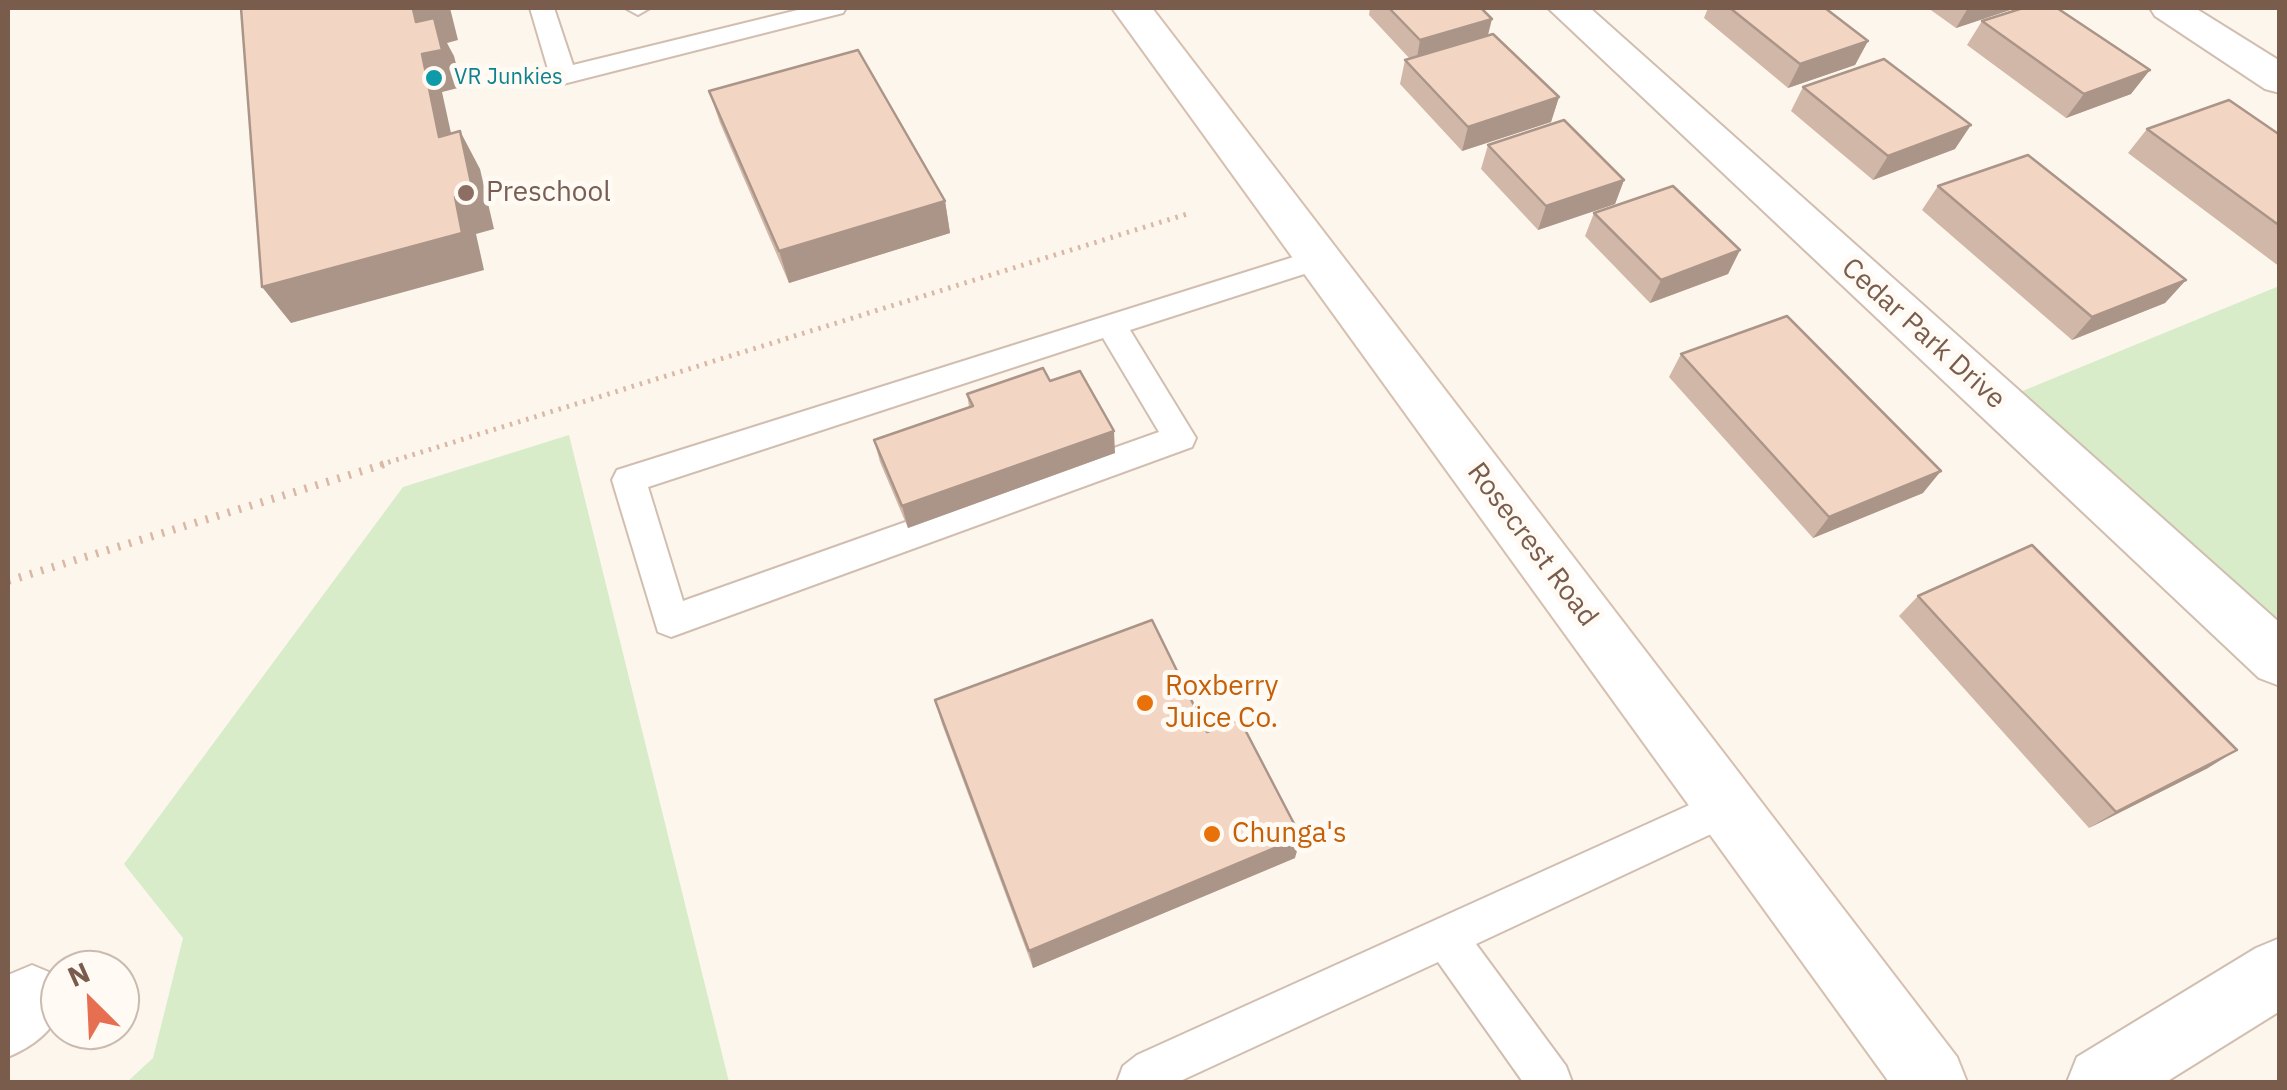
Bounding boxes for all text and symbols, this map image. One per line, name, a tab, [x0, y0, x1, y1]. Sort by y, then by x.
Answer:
place label: VR Junkies	[454, 65, 563, 91]
marker: VR Junkies	[423, 67, 445, 89]
place label: Preschool	[486, 176, 611, 210]
marker: Preschool	[455, 182, 477, 204]
street label: Cedar Park Drive	[1834, 252, 2012, 416]
street label: Rosecrest Road	[1460, 457, 1604, 633]
place label: Roxberry Juice Co.	[1165, 670, 1278, 736]
marker: Roxberry Juice Co.	[1134, 692, 1156, 714]
place label: Chunga's	[1232, 817, 1347, 851]
marker: Chunga's	[1201, 823, 1223, 845]
north arrow	[40, 950, 140, 1050]
text: N	[62, 953, 95, 995]

